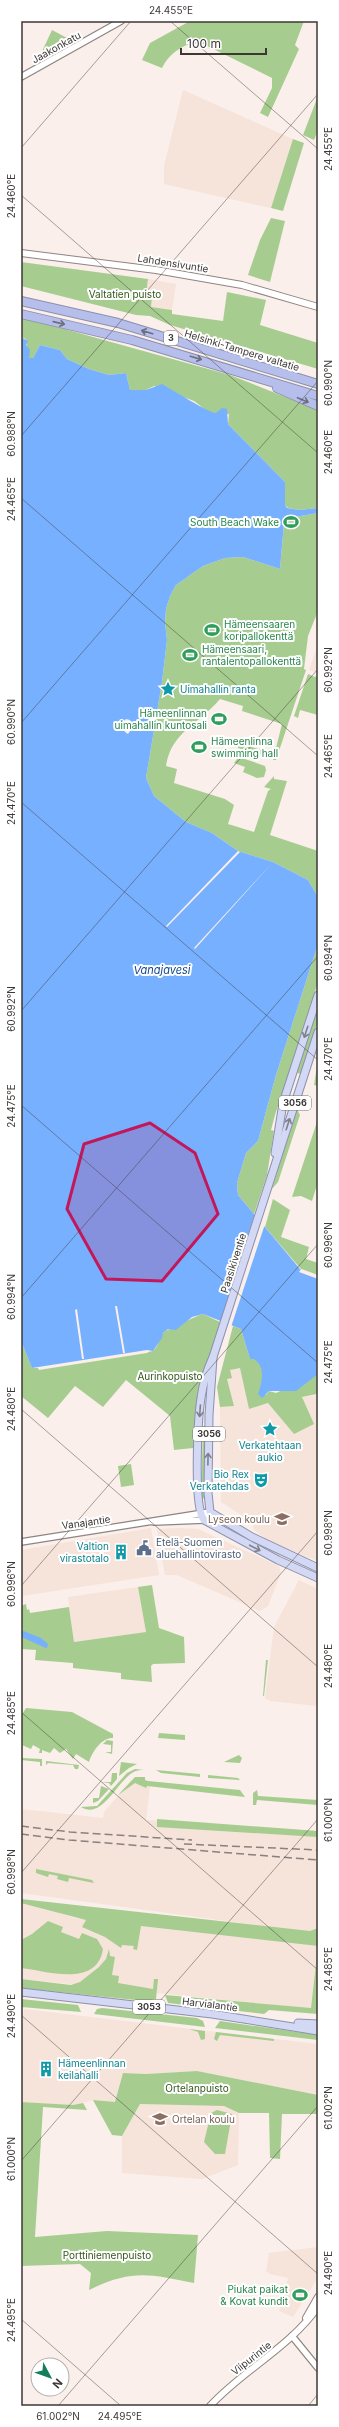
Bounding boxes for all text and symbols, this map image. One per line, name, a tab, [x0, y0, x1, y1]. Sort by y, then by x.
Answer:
text: 24.455°E	[149, 4, 193, 16]
street label: Jaakonkatu	[29, 29, 83, 65]
scale bar	[181, 30, 266, 56]
text: 100 m	[187, 36, 221, 51]
text: 24.455°E	[322, 127, 334, 171]
text: 24.460°E	[5, 174, 17, 218]
street label: Lahdensivuntie	[137, 251, 210, 275]
park label: Valtatien puisto	[89, 288, 161, 300]
one-way arrow	[52, 319, 65, 327]
street label: Helsinki-Tampere valtatie	[183, 327, 301, 373]
one-way arrow	[141, 328, 154, 335]
road number: 3	[164, 331, 178, 345]
one-way arrow	[190, 355, 203, 362]
text: 60.990°N	[322, 360, 334, 406]
one-way arrow	[296, 396, 308, 404]
text: 60.988°N	[5, 411, 17, 457]
text: 24.460°E	[322, 430, 334, 474]
text: 24.465°E	[5, 477, 17, 521]
sports icon: South Beach Wake	[282, 513, 300, 531]
place label: South Beach Wake	[190, 516, 279, 528]
place label: Hämeensaaren koripallokenttä	[224, 618, 295, 642]
sports icon: Hämeensaaren koripallokenttä	[203, 621, 221, 639]
place label: Hämeensaari, rantalentopallokenttä	[202, 643, 301, 667]
sports icon: Hämeensaari, rantalentopallokenttä	[181, 646, 199, 664]
text: 60.992°N	[322, 647, 334, 693]
place icon: Uimahallin ranta	[159, 680, 177, 698]
place label: Uimahallin ranta	[180, 683, 256, 695]
text: 60.990°N	[5, 699, 17, 745]
place label: Hämeenlinnan uimahallin kuntosali	[115, 707, 207, 731]
sports icon: Hämeenlinnan uimahallin kuntosali	[210, 710, 228, 728]
text: 24.465°E	[322, 734, 334, 778]
place label: Hämeenlinna swimming hall	[211, 735, 278, 759]
sports icon: Hämeenlinna swimming hall	[190, 738, 208, 756]
text: 24.470°E	[5, 781, 17, 825]
text: 60.994°N	[322, 935, 334, 981]
water label: Vanajavesi	[133, 963, 191, 977]
text: 60.992°N	[5, 986, 17, 1032]
one-way arrow	[302, 1025, 309, 1038]
text: 24.470°E	[322, 1037, 334, 1081]
text: 24.475°E	[5, 1084, 17, 1128]
road number: 3056	[279, 1096, 311, 1110]
one-way arrow	[285, 1118, 292, 1131]
text: 60.996°N	[322, 1222, 334, 1268]
street label: Paasikiventie	[218, 1232, 248, 1294]
text: 60.994°N	[5, 1274, 17, 1320]
text: 24.475°E	[322, 1340, 334, 1384]
park label: Aurinkopuisto	[137, 1370, 203, 1382]
text: 24.480°E	[5, 1387, 17, 1431]
one-way arrow	[196, 1404, 203, 1417]
place icon: Verkatehtaan aukio	[261, 1420, 279, 1438]
road number: 3056	[193, 1427, 225, 1441]
place label: Verkatehtaan aukio	[239, 1439, 301, 1463]
one-way arrow	[204, 1453, 212, 1466]
place label: Bio Rex Verkatehdas	[190, 1468, 250, 1492]
theatre icon: Bio Rex Verkatehdas	[252, 1471, 270, 1489]
school or university icon: Lyseon koulu	[273, 1510, 291, 1528]
text: 60.998°N	[322, 1510, 334, 1556]
street label: Vanajantie	[61, 1513, 111, 1531]
place label: Lyseon koulu	[208, 1513, 270, 1525]
place label: Etelä-Suomen aluehallintovirasto	[156, 1536, 241, 1560]
public building icon: Etelä-Suomen aluehallintovirasto	[135, 1539, 153, 1557]
place label: Valtion virastotalo	[60, 1540, 109, 1564]
building icon: Valtion virastotalo	[112, 1543, 130, 1561]
one-way arrow	[249, 1544, 261, 1552]
text: 60.996°N	[5, 1561, 17, 1607]
text: 24.480°E	[322, 1644, 334, 1688]
text: 24.485°E	[5, 1691, 17, 1735]
text: 61.000°N	[322, 1798, 334, 1842]
text: 60.998°N	[5, 1849, 17, 1895]
text: 24.485°E	[322, 1947, 334, 1991]
text: 24.490°E	[5, 1994, 17, 2038]
street label: Harvialantie	[181, 1995, 239, 2013]
road number: 3053	[133, 2000, 165, 2014]
place label: Hämeenlinnan keilahalli	[58, 2057, 126, 2081]
building icon: Hämeenlinnan keilahalli	[37, 2060, 55, 2078]
park label: Ortelanpuisto	[165, 2082, 229, 2094]
text: 61.002°N	[322, 2086, 334, 2130]
school or university icon: Ortelan koulu	[151, 2110, 169, 2128]
place label: Ortelan koulu	[172, 2113, 235, 2125]
text: 61.000°N	[5, 2137, 17, 2181]
park label: Porttiniemenpuisto	[63, 2249, 151, 2261]
text: 24.490°E	[322, 2251, 334, 2295]
place label: Piukat paikat & Kovat kundit	[220, 2283, 289, 2307]
sports icon: Piukat paikat & Kovat kundit	[291, 2286, 309, 2304]
text: 24.495°E	[5, 2298, 17, 2342]
street label: Viipurintie	[229, 2339, 274, 2377]
north arrow	[30, 2357, 70, 2397]
text: N	[50, 2376, 66, 2391]
text: 61.002°N	[36, 2410, 80, 2422]
text: 24.495°E	[98, 2410, 142, 2422]

